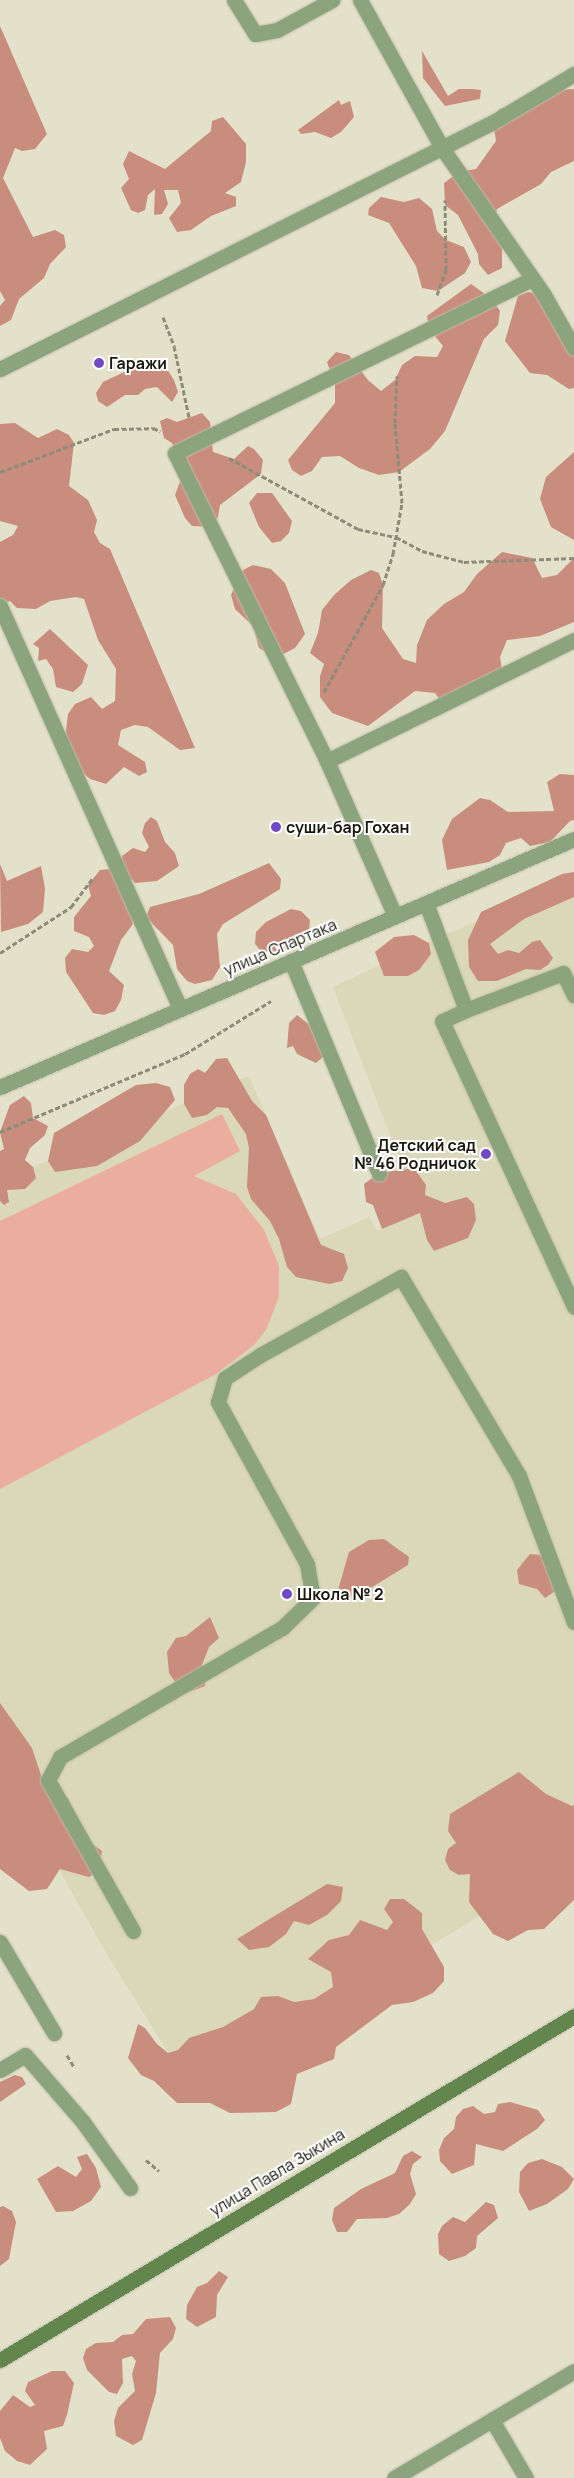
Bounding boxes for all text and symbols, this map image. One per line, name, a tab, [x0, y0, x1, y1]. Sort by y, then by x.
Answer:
place label: Гаражи	[109, 353, 167, 373]
marker: Гаражи	[93, 357, 105, 369]
place label: суши-бар Гохан	[286, 817, 410, 837]
marker: суши-бар Гохан	[270, 821, 282, 833]
street label: улица Спартака	[221, 915, 339, 979]
place label: Детский сад № 46 Родничок	[354, 1135, 476, 1173]
marker: Детский сад № 46 Родничок	[480, 1148, 492, 1160]
place label: Школа № 2	[297, 1584, 383, 1604]
marker: Школа № 2	[281, 1588, 293, 1600]
street label: улица Павла Зыкина	[206, 2124, 348, 2220]

